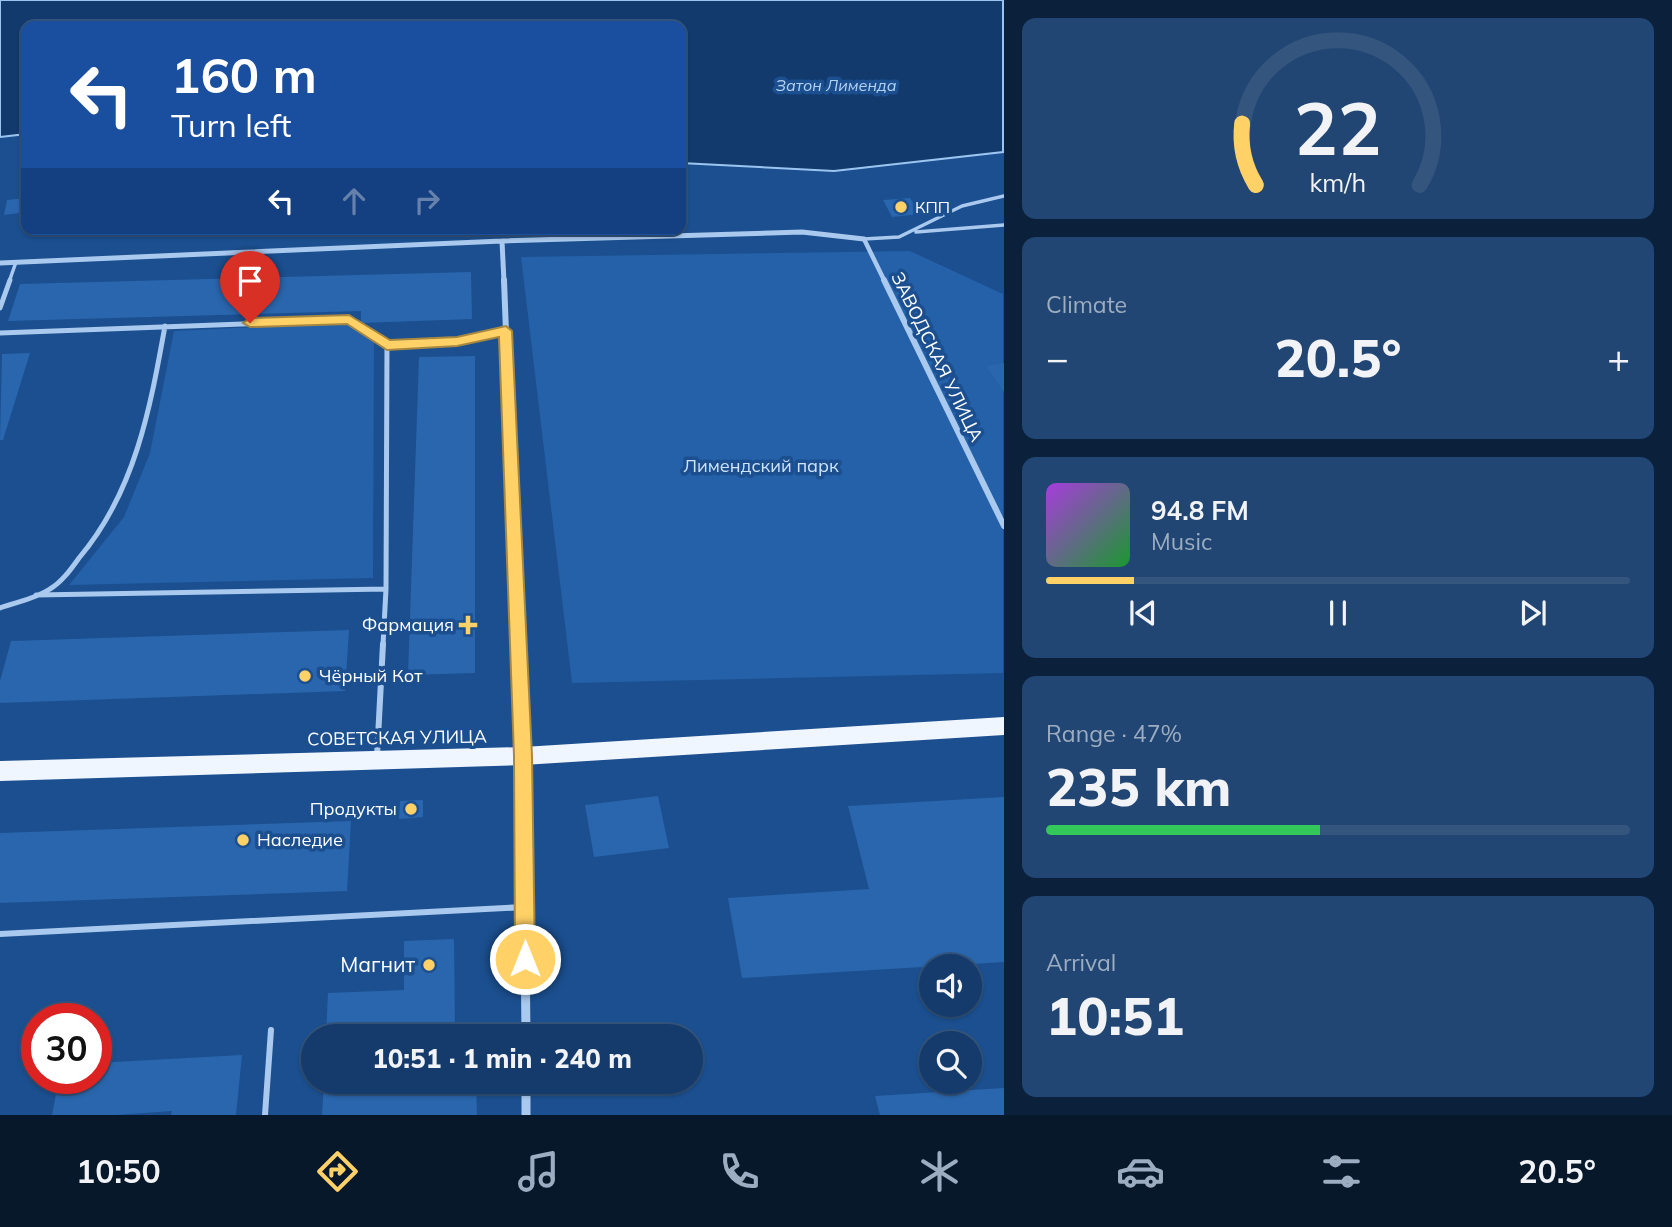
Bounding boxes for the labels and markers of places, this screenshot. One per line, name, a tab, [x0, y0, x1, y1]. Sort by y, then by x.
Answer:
place label: КПП	[915, 197, 950, 217]
marker: КПП	[893, 199, 909, 215]
pin	[220, 251, 280, 323]
place label: Фармация	[362, 613, 454, 636]
marker: Фармация	[460, 617, 476, 633]
place label: Чёрный Кот	[319, 664, 423, 687]
marker: Чёрный Кот	[297, 668, 313, 684]
place label: Продукты	[310, 797, 397, 820]
marker: Продукты	[403, 801, 419, 817]
place label: Наследие	[257, 828, 343, 851]
marker: Наследие	[235, 832, 251, 848]
place label: Магнит	[340, 951, 415, 977]
marker: Магнит	[421, 957, 437, 973]

